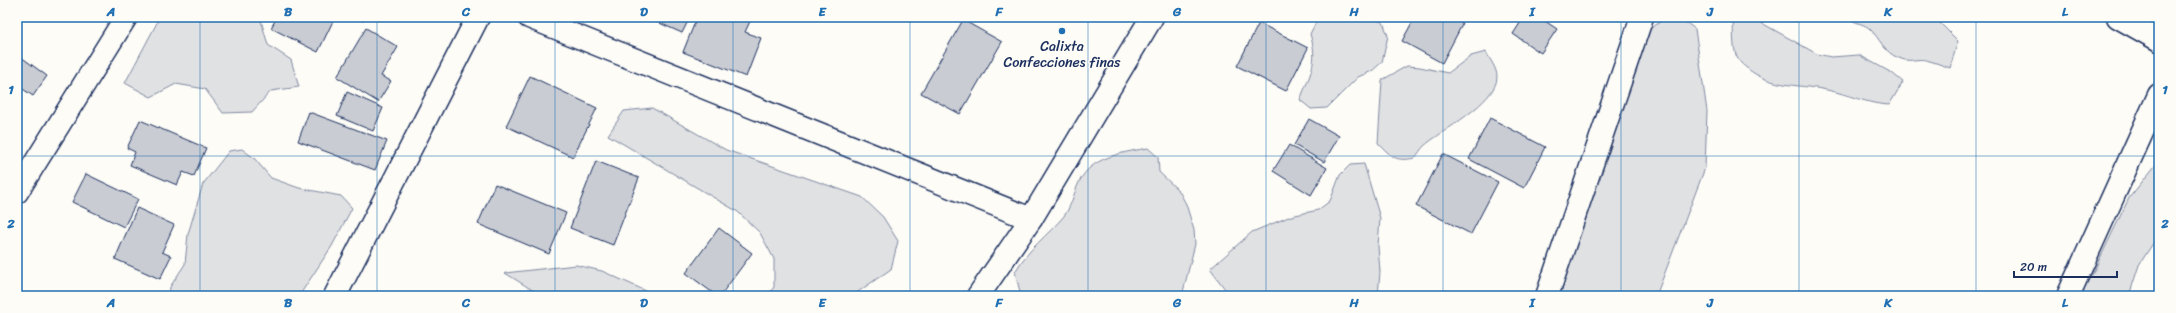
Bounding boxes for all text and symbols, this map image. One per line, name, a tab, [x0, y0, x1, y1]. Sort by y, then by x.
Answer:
text: A	[106, 0, 115, 23]
text: B	[284, 0, 293, 23]
text: C	[461, 0, 471, 23]
text: D	[640, 0, 648, 23]
text: E	[818, 0, 827, 23]
text: F	[994, 0, 1003, 23]
text: G	[1172, 0, 1182, 23]
text: H	[1348, 0, 1359, 23]
text: I	[1528, 0, 1536, 23]
text: J	[1706, 0, 1714, 23]
text: K	[1883, 0, 1893, 23]
text: L	[2062, 0, 2069, 23]
marker: Calixta Confecciones finas	[1057, 26, 1067, 36]
place label: Calixta Confecciones finas	[1003, 34, 1121, 75]
text: 1	[8, 78, 14, 101]
text: 1	[2162, 78, 2168, 101]
text: 2	[6, 212, 15, 235]
text: 2	[2160, 212, 2169, 235]
scale bar	[2014, 253, 2117, 279]
text: 20 m	[2020, 256, 2047, 278]
text: A	[106, 291, 115, 313]
text: B	[284, 291, 293, 313]
text: C	[461, 291, 471, 313]
text: D	[640, 291, 648, 313]
text: E	[818, 291, 827, 313]
text: F	[994, 291, 1003, 313]
text: G	[1172, 291, 1182, 313]
text: H	[1348, 291, 1359, 313]
text: I	[1528, 291, 1536, 313]
text: J	[1706, 291, 1714, 313]
text: K	[1883, 291, 1893, 313]
text: L	[2062, 291, 2069, 313]

